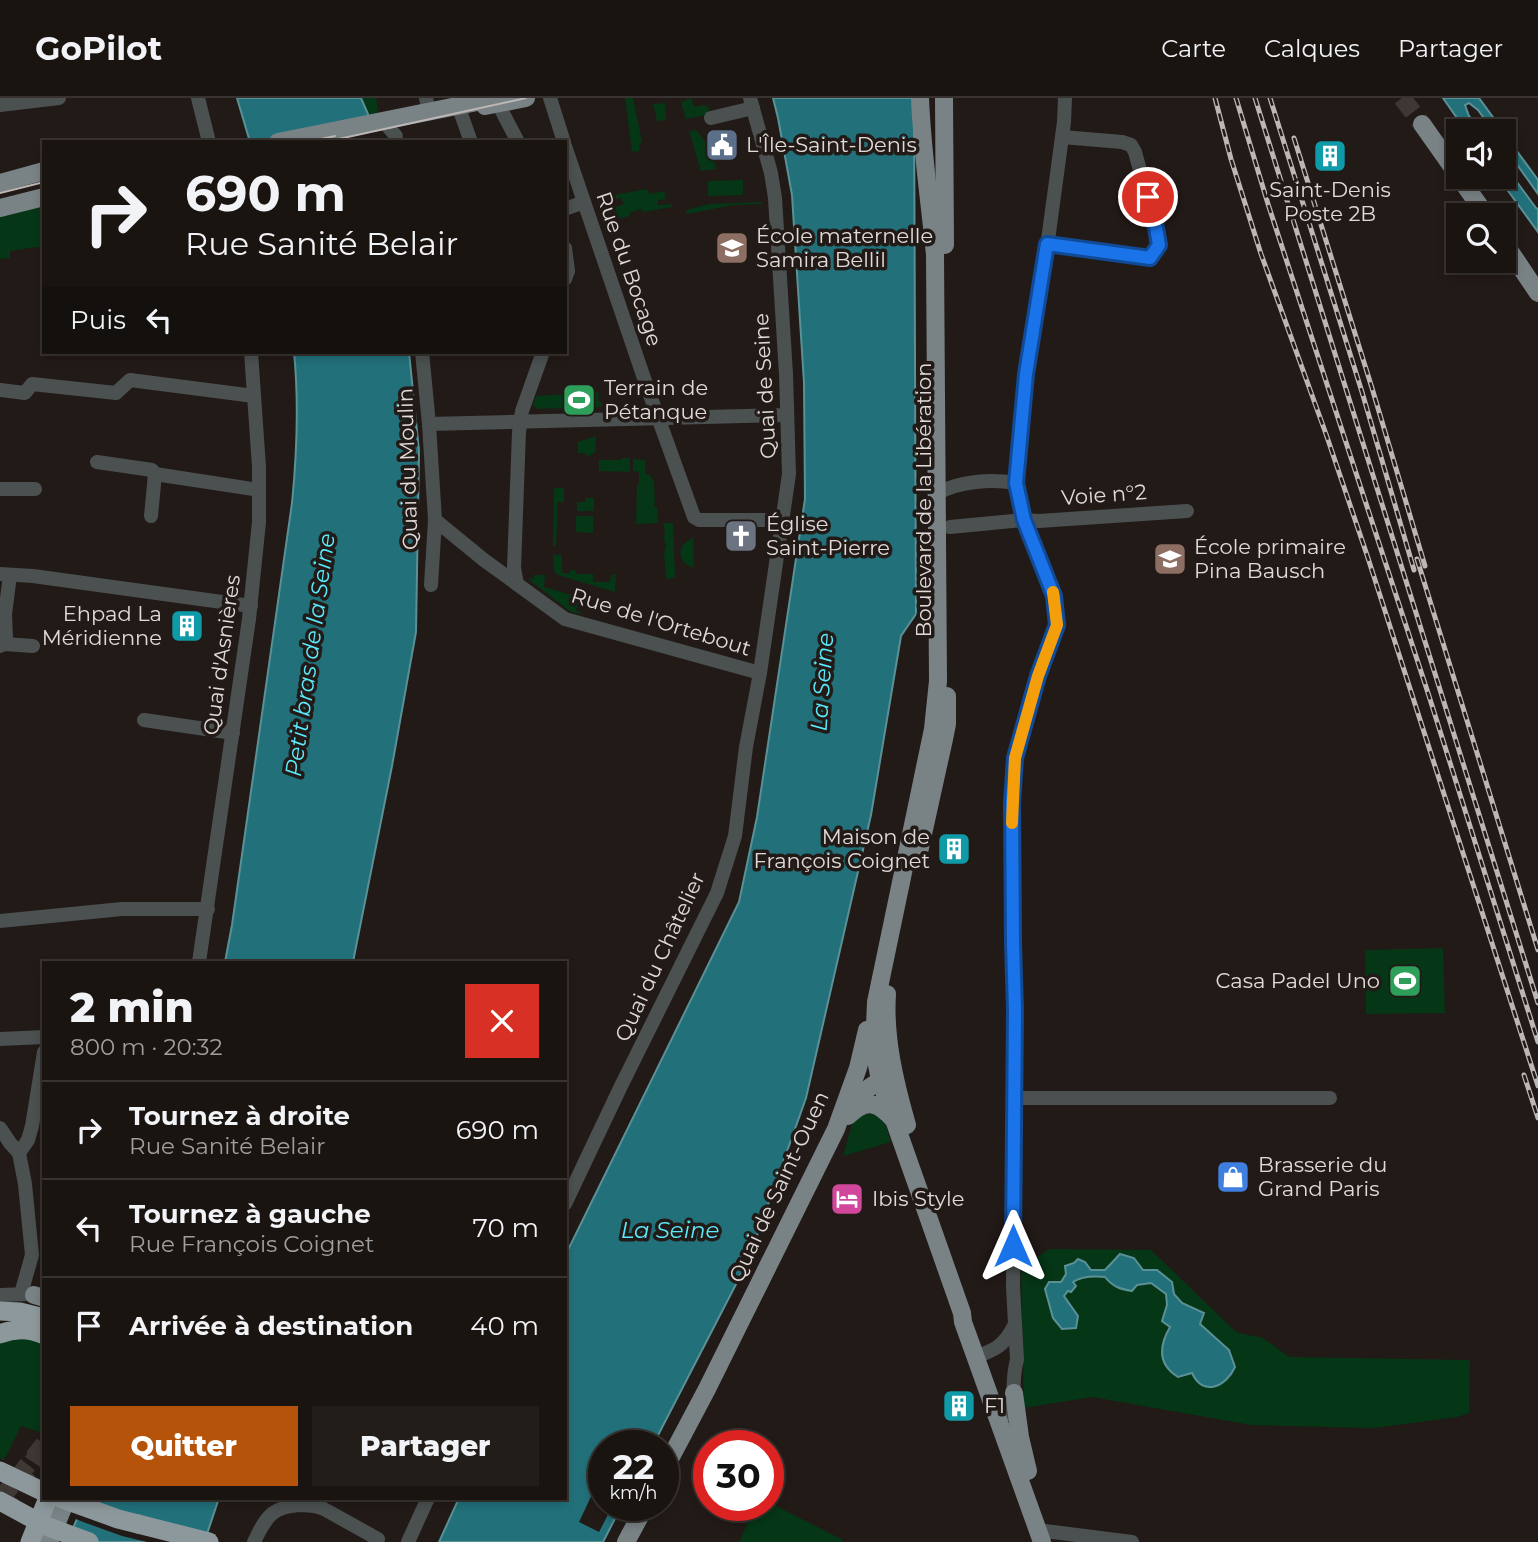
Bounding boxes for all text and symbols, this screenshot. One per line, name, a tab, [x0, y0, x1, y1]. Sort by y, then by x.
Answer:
text: GoPilot	[35, 28, 162, 68]
text: Carte	[1161, 34, 1226, 63]
text: Calques	[1264, 34, 1360, 63]
text: Partager	[1398, 34, 1503, 63]
map controls	[1446, 119, 1516, 273]
button: sound	[1446, 119, 1516, 189]
public building icon: L'Île-Saint-Denis	[703, 126, 741, 164]
place label: L'Île-Saint-Denis	[746, 132, 917, 157]
building icon: Saint-Denis Poste 2B	[1311, 137, 1349, 175]
text: 690 m	[185, 164, 346, 223]
pin	[1118, 167, 1178, 227]
icon: right	[70, 168, 161, 259]
place label: Saint-Denis Poste 2B	[1269, 177, 1391, 226]
icon: arrive	[1129, 178, 1167, 216]
street label: Rue du Bocage	[591, 188, 668, 349]
button: search	[1446, 203, 1516, 273]
place label: École maternelle Samira Bellil	[756, 223, 933, 272]
text: Rue Sanité Belair	[185, 224, 458, 263]
school or university icon: École maternelle Samira Bellil	[713, 229, 751, 267]
icon: left	[140, 301, 178, 339]
text: Puis	[70, 304, 126, 336]
street label: Quai de Seine	[748, 313, 781, 459]
street label: Boulevard de la Libération	[911, 363, 936, 637]
place label: Terrain de Pétanque	[604, 375, 708, 424]
sports icon: Terrain de Pétanque	[560, 381, 598, 419]
street label: Quai du Moulin	[392, 388, 423, 550]
street label: Voie n°2	[1060, 479, 1148, 510]
place label: Église Saint-Pierre	[766, 511, 890, 560]
church icon: Église Saint-Pierre	[722, 517, 760, 555]
water label: Petit bras de la Seine	[279, 532, 341, 778]
place label: École primaire Pina Bausch	[1194, 534, 1346, 583]
school or university icon: École primaire Pina Bausch	[1151, 540, 1189, 578]
street label: Quai d'Asnières	[198, 573, 245, 737]
street label: Rue de l'Ortebout	[568, 582, 754, 661]
place label: Ehpad La Méridienne	[42, 601, 162, 650]
building icon: Ehpad La Méridienne	[168, 607, 206, 645]
water label: La Seine	[805, 632, 839, 732]
place label: Maison de François Coignet	[754, 824, 930, 873]
building icon: Maison de François Coignet	[935, 830, 973, 868]
street label: Quai du Châtelier	[609, 868, 710, 1045]
sports icon: Casa Padel Uno	[1386, 962, 1424, 1000]
place label: Casa Padel Uno	[1216, 968, 1380, 993]
text: 2 min	[70, 981, 194, 1033]
button: close	[465, 984, 539, 1058]
text: 800 m · 20:32	[70, 1033, 222, 1061]
street label: Quai de Saint-Ouen	[723, 1087, 834, 1286]
text: Tournez à droite	[129, 1100, 350, 1132]
icon: right	[70, 1111, 108, 1149]
text: 690 m	[456, 1114, 539, 1146]
text: Rue Sanité Belair	[129, 1132, 325, 1160]
place label: Brasserie du Grand Paris	[1258, 1152, 1387, 1201]
shop icon: Brasserie du Grand Paris	[1214, 1158, 1252, 1196]
hotel icon: Ibis Style	[828, 1180, 866, 1218]
place label: Ibis Style	[872, 1186, 964, 1211]
text: Tournez à gauche	[129, 1198, 371, 1230]
icon: left	[70, 1209, 108, 1247]
position arrow	[976, 1209, 1050, 1283]
text: 70 m	[473, 1212, 539, 1244]
water label: La Seine	[621, 1216, 719, 1244]
text: Rue François Coignet	[129, 1230, 374, 1258]
icon: arrive	[70, 1307, 108, 1345]
text: Arrivée à destination	[129, 1310, 413, 1342]
text: 40 m	[470, 1310, 539, 1342]
building icon: F1	[940, 1387, 978, 1425]
place label: F1	[984, 1393, 1005, 1418]
button: Quitter	[70, 1406, 298, 1486]
button: Partager	[312, 1406, 539, 1486]
speed limit sign: 30	[693, 1430, 784, 1521]
text: 22	[613, 1445, 654, 1488]
text: km/h	[609, 1482, 658, 1504]

